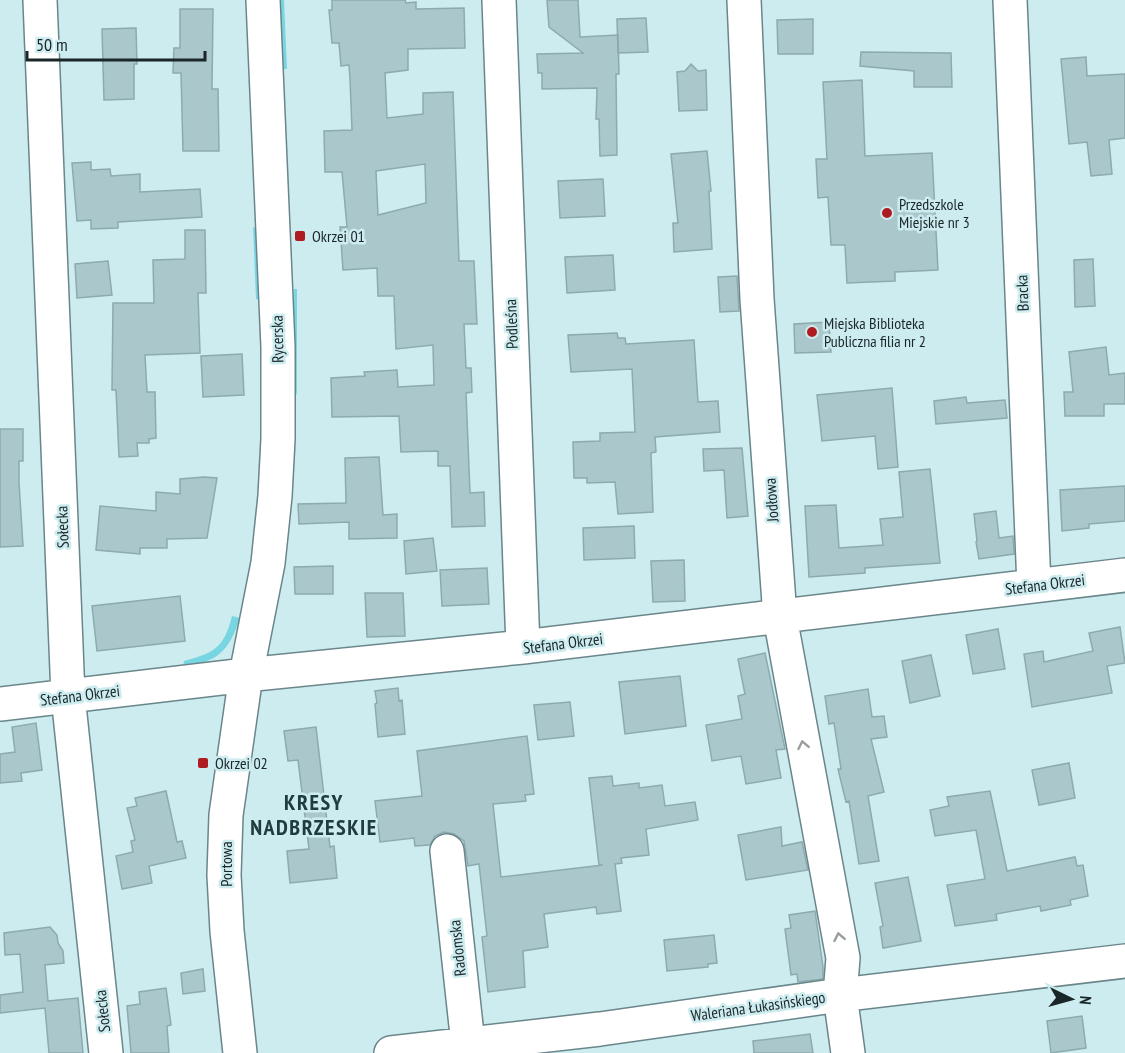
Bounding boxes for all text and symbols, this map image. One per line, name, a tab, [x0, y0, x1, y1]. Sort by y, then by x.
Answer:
scale bar	[27, 24, 206, 62]
text: 50 m	[36, 33, 68, 56]
place label: Przedszkole Miejskie nr 3	[899, 194, 970, 232]
marker: Przedszkole Miejskie nr 3	[880, 206, 894, 220]
place label: Okrzei 01	[312, 226, 365, 246]
marker: Okrzei 01	[293, 229, 307, 243]
street label: Bracka	[1011, 274, 1033, 312]
street label: Podleśna	[500, 299, 522, 349]
place label: Miejska Biblioteka Publiczna filia nr 2	[824, 313, 926, 351]
street label: Rycerska	[267, 315, 287, 363]
marker: Miejska Biblioteka Publiczna filia nr 2	[805, 325, 819, 339]
street label: Jodłowa	[759, 477, 783, 524]
street label: Sołecka	[51, 506, 73, 548]
street label: Stefana Okrzei	[1004, 569, 1086, 599]
street label: Stefana Okrzei	[522, 628, 604, 658]
street label: Stefana Okrzei	[39, 680, 121, 710]
one-way arrow	[798, 740, 810, 750]
place label: Okrzei 02	[215, 753, 268, 773]
marker: Okrzei 02	[196, 756, 210, 770]
district label: KRESY NADBRZESKIE	[250, 788, 378, 841]
street label: Portowa	[216, 841, 236, 887]
street label: Radomska	[444, 919, 470, 977]
one-way arrow	[833, 932, 846, 942]
north arrow	[1041, 969, 1101, 1029]
street label: Waleriana Łukasińskiego	[690, 987, 826, 1025]
street label: Sołecka	[90, 989, 114, 1033]
text: N	[1076, 995, 1096, 1005]

